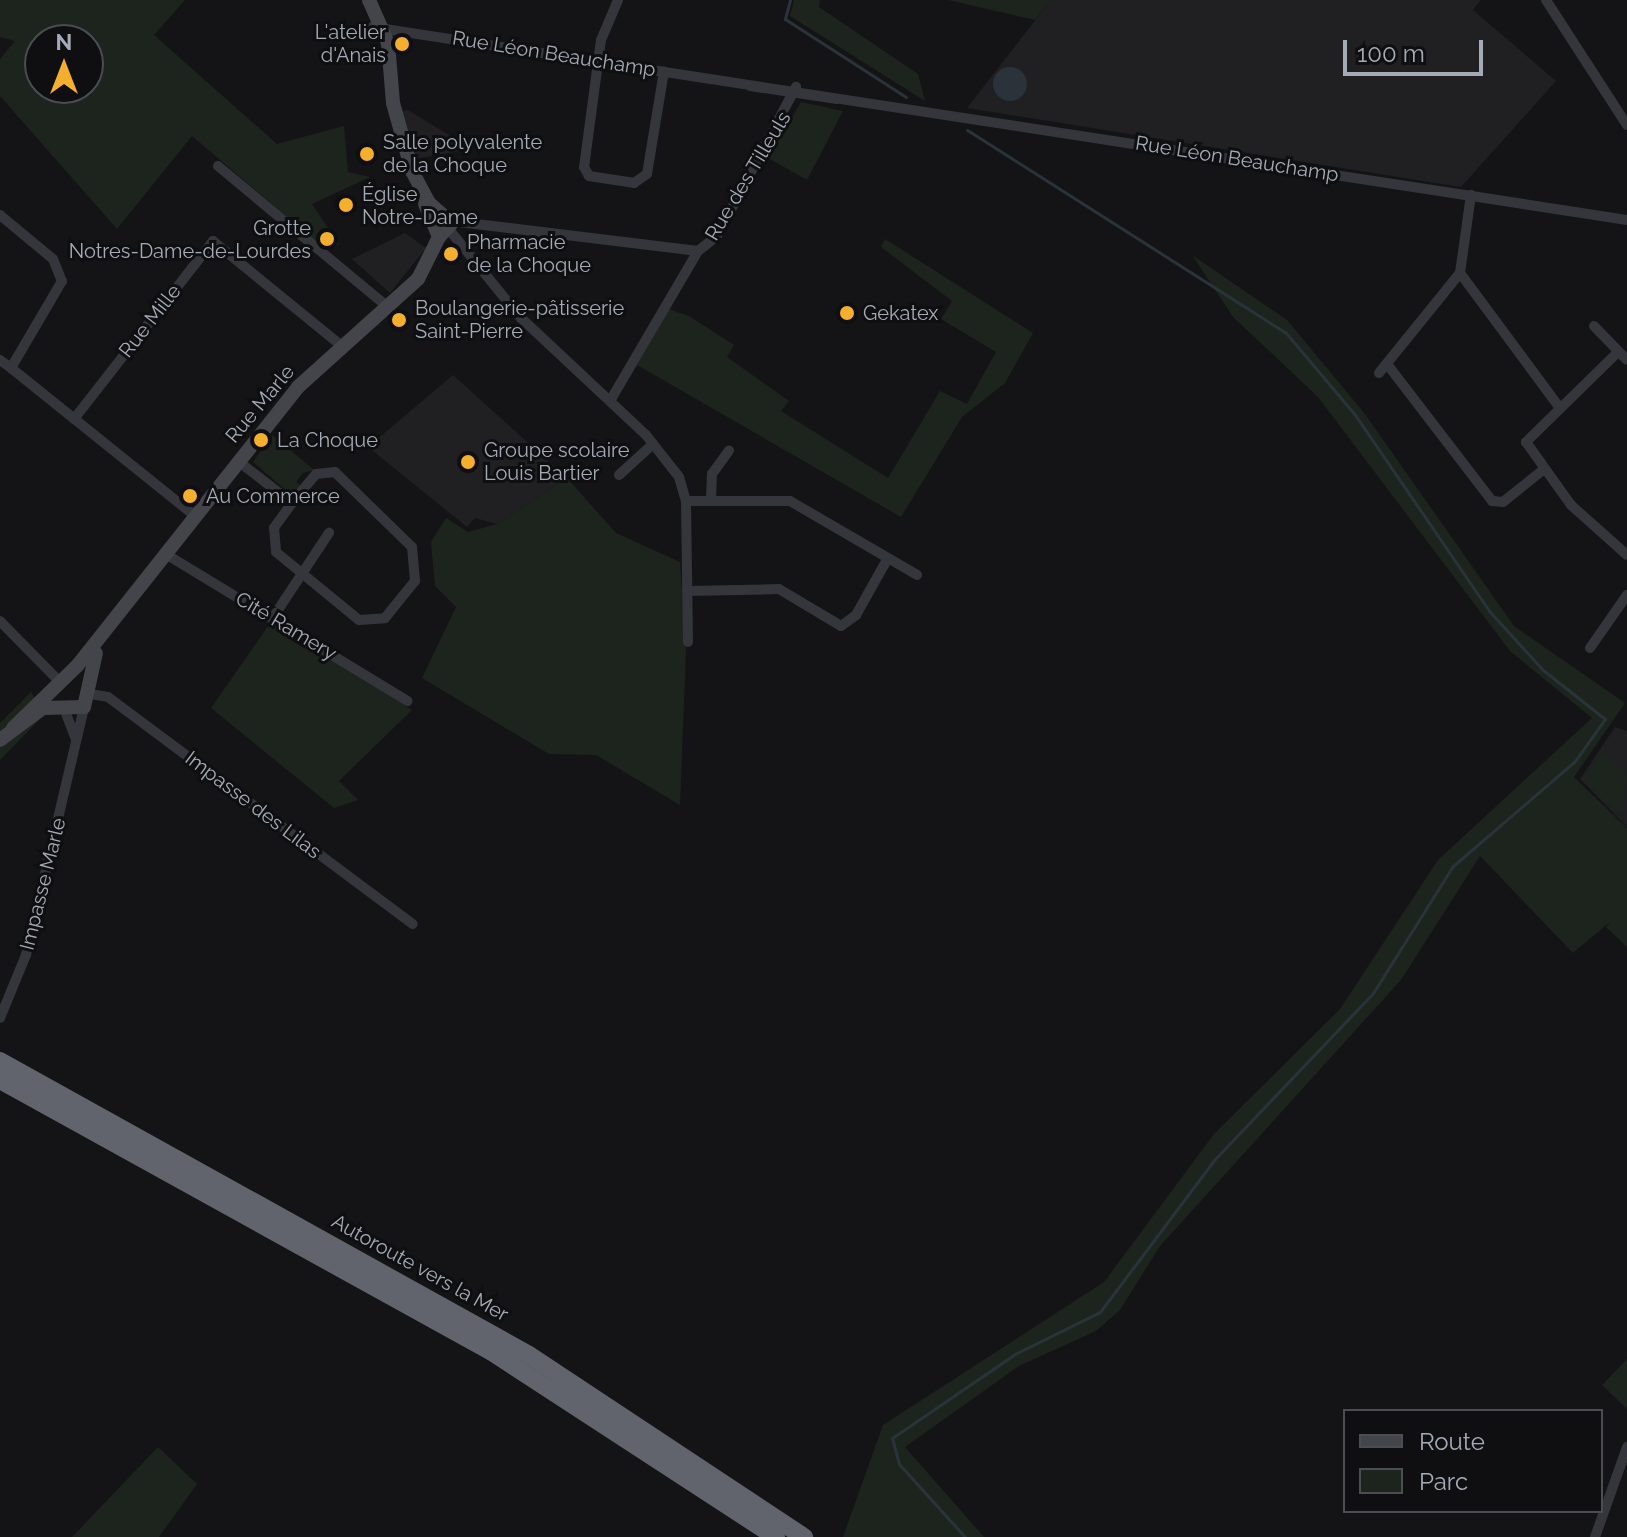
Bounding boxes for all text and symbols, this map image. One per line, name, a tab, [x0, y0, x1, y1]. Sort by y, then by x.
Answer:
place label: L'atelier d'Anais	[315, 20, 386, 67]
north arrow	[24, 24, 104, 104]
scale bar	[1347, 24, 1487, 74]
street label: Rue Léon Beauchamp	[451, 26, 657, 82]
text: N	[56, 29, 72, 55]
marker: L'atelier d'Anais	[393, 35, 411, 53]
text: 100 m	[1357, 39, 1425, 68]
street label: Rue des Tilleuls	[700, 107, 796, 245]
place label: Salle polyvalente de la Choque	[383, 130, 542, 177]
street label: Rue Léon Beauchamp	[1134, 131, 1340, 187]
marker: Salle polyvalente de la Choque	[358, 145, 376, 163]
place label: Église Notre-Dame	[362, 182, 478, 229]
marker: Église Notre-Dame	[337, 196, 355, 214]
place label: Grotte Notres-Dame-de-Lourdes	[69, 216, 311, 263]
marker: Grotte Notres-Dame-de-Lourdes	[318, 230, 336, 248]
place label: Pharmacie de la Choque	[467, 230, 591, 277]
marker: Pharmacie de la Choque	[442, 245, 460, 263]
street label: Rue Mille	[114, 280, 186, 362]
place label: Boulangerie-pâtisserie Saint-Pierre	[415, 296, 624, 343]
place label: Gekatex	[863, 301, 938, 325]
marker: Gekatex	[838, 304, 856, 322]
marker: Boulangerie-pâtisserie Saint-Pierre	[390, 311, 408, 329]
street label: Rue Marle	[221, 360, 299, 448]
place label: La Choque	[277, 428, 378, 452]
marker: La Choque	[252, 431, 270, 449]
place label: Groupe scolaire Louis Bartier	[484, 438, 630, 485]
marker: Groupe scolaire Louis Bartier	[459, 453, 477, 471]
place label: Au Commerce	[206, 484, 340, 508]
marker: Au Commerce	[181, 487, 199, 505]
street label: Cité Ramery	[231, 587, 341, 665]
street label: Impasse des Lilas	[180, 746, 326, 864]
street label: Impasse Marle	[15, 815, 71, 953]
street label: Autoroute vers la Mer	[327, 1209, 513, 1327]
legend	[1343, 1409, 1603, 1513]
text: Route	[1419, 1427, 1485, 1456]
text: Parc	[1419, 1467, 1468, 1496]

